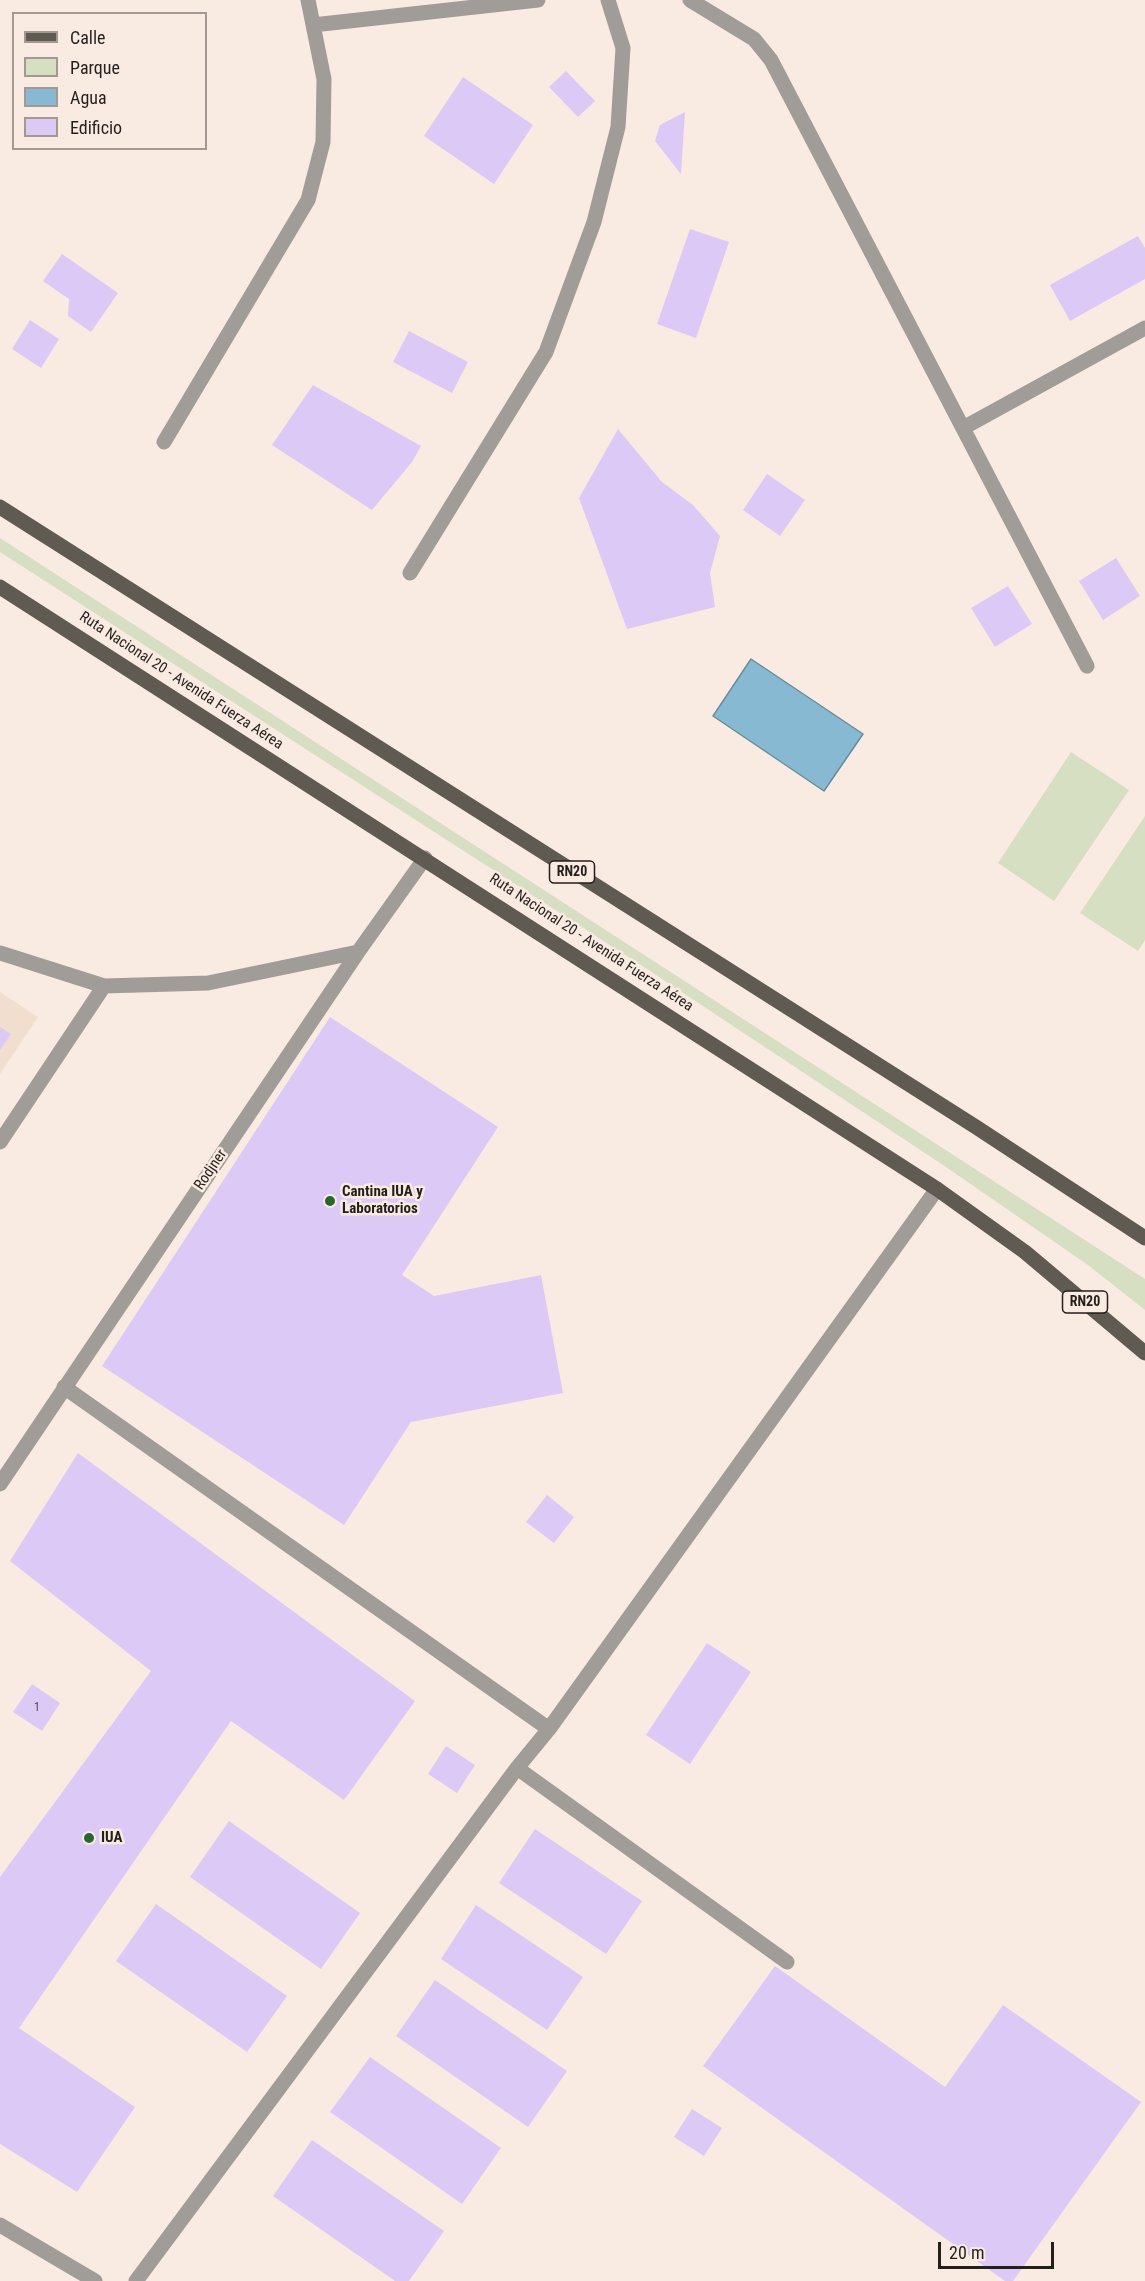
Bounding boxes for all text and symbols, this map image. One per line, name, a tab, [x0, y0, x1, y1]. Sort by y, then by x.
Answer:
legend	[12, 12, 207, 150]
text: Calle	[70, 27, 106, 48]
text: Parque	[70, 57, 120, 78]
text: Agua	[70, 87, 107, 108]
text: Edificio	[70, 117, 122, 138]
street label: Ruta Nacional 20 - Avenida Fuerza Aérea	[76, 608, 286, 754]
road number: RN20	[550, 861, 594, 883]
street label: Ruta Nacional 20 - Avenida Fuerza Aérea	[486, 870, 696, 1016]
street label: Rodjner	[191, 1146, 231, 1194]
place label: Cantina IUA y Laboratorios	[342, 1183, 423, 1218]
marker: Cantina IUA y Laboratorios	[323, 1194, 337, 1208]
road number: RN20	[1062, 1291, 1108, 1313]
house number: 1	[34, 1701, 40, 1715]
place label: IUA	[101, 1829, 122, 1847]
marker: IUA	[82, 1831, 96, 1845]
scale bar	[941, 2230, 1056, 2268]
text: 20 m	[949, 2242, 984, 2263]

